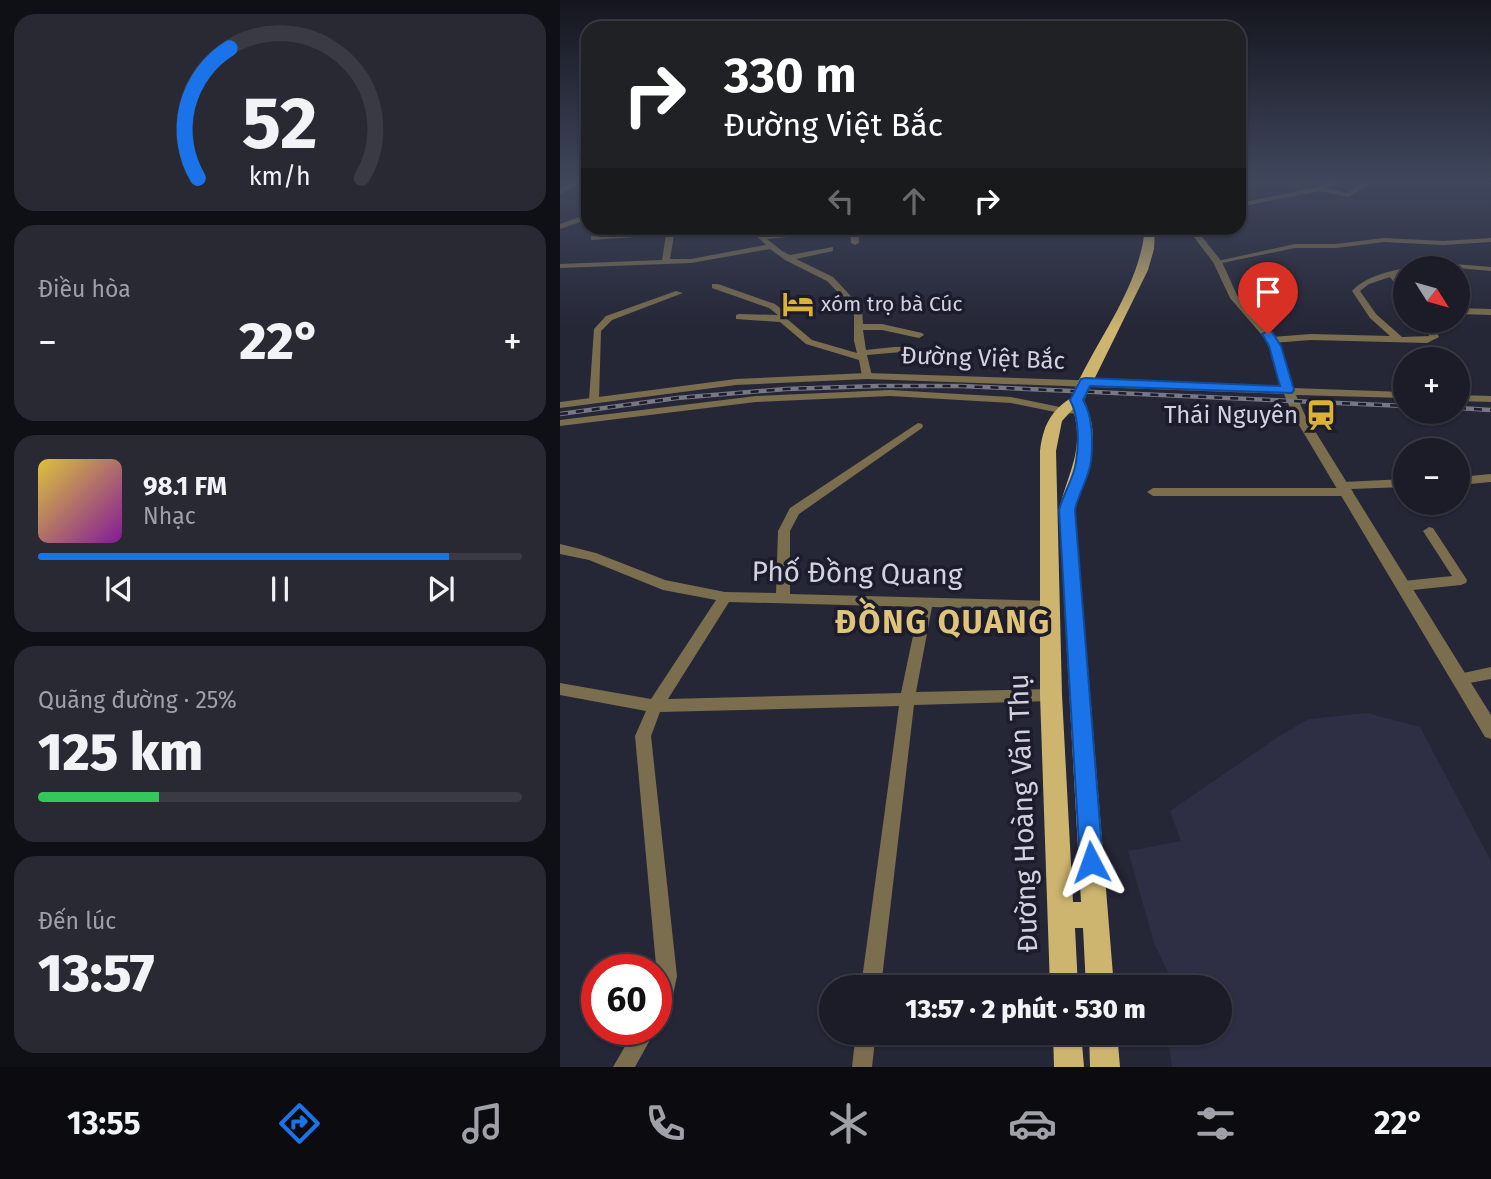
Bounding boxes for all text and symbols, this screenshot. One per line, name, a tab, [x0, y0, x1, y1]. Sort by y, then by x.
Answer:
text: 330 m	[724, 46, 857, 105]
icon: right	[609, 49, 700, 140]
text: 52	[242, 81, 318, 168]
text: Đường Việt Bắc	[724, 106, 943, 144]
text: km/h	[249, 162, 311, 192]
icon: left	[822, 182, 860, 220]
icon: ahead	[895, 182, 933, 220]
icon: right	[968, 182, 1006, 220]
north arrow	[1393, 256, 1470, 332]
map controls	[1393, 256, 1470, 515]
pin	[1238, 262, 1298, 334]
icon: arrive	[1249, 273, 1287, 311]
text: Điều hòa	[38, 275, 131, 303]
hotel icon: xóm trọ bà Cúc	[781, 287, 815, 321]
place label: xóm trọ bà Cúc	[821, 291, 963, 317]
text: 22°	[239, 310, 321, 373]
text: −	[38, 319, 57, 365]
text: +	[503, 319, 522, 365]
street label: Đường Việt Bắc	[900, 340, 1066, 375]
button: +	[1393, 347, 1470, 424]
station icon: Thái Nguyên	[1304, 398, 1338, 432]
place label: Thái Nguyên	[1164, 401, 1298, 429]
button: −	[1393, 438, 1470, 515]
text: 98.1 FM	[143, 471, 227, 502]
text: Nhạc	[143, 502, 196, 530]
street label: Phố Đồng Quang	[751, 555, 963, 591]
icon: previous	[100, 570, 138, 608]
icon: pause	[261, 570, 299, 608]
icon: next	[422, 570, 460, 608]
district label: ĐỒNG QUANG	[835, 597, 1051, 641]
street label: Đường Hoàng Văn Thụ	[1002, 673, 1044, 953]
text: Quãng đường · 25%	[38, 686, 237, 714]
text: 125 km	[38, 721, 203, 784]
position arrow	[1054, 825, 1128, 899]
text: Đến lúc	[38, 907, 116, 935]
text: 13:57	[38, 942, 154, 1005]
speed limit sign: 60	[581, 954, 672, 1045]
text: 13:57 · 2 phút · 530 m	[905, 994, 1146, 1025]
icon: directions	[275, 1099, 324, 1148]
icon: music	[458, 1099, 507, 1148]
icon: phone	[641, 1099, 690, 1148]
icon: climate	[824, 1099, 873, 1148]
icon: car	[1008, 1099, 1057, 1148]
icon: filters	[1191, 1099, 1240, 1148]
text: 13:55	[67, 1104, 141, 1142]
text: 22°	[1374, 1104, 1424, 1142]

